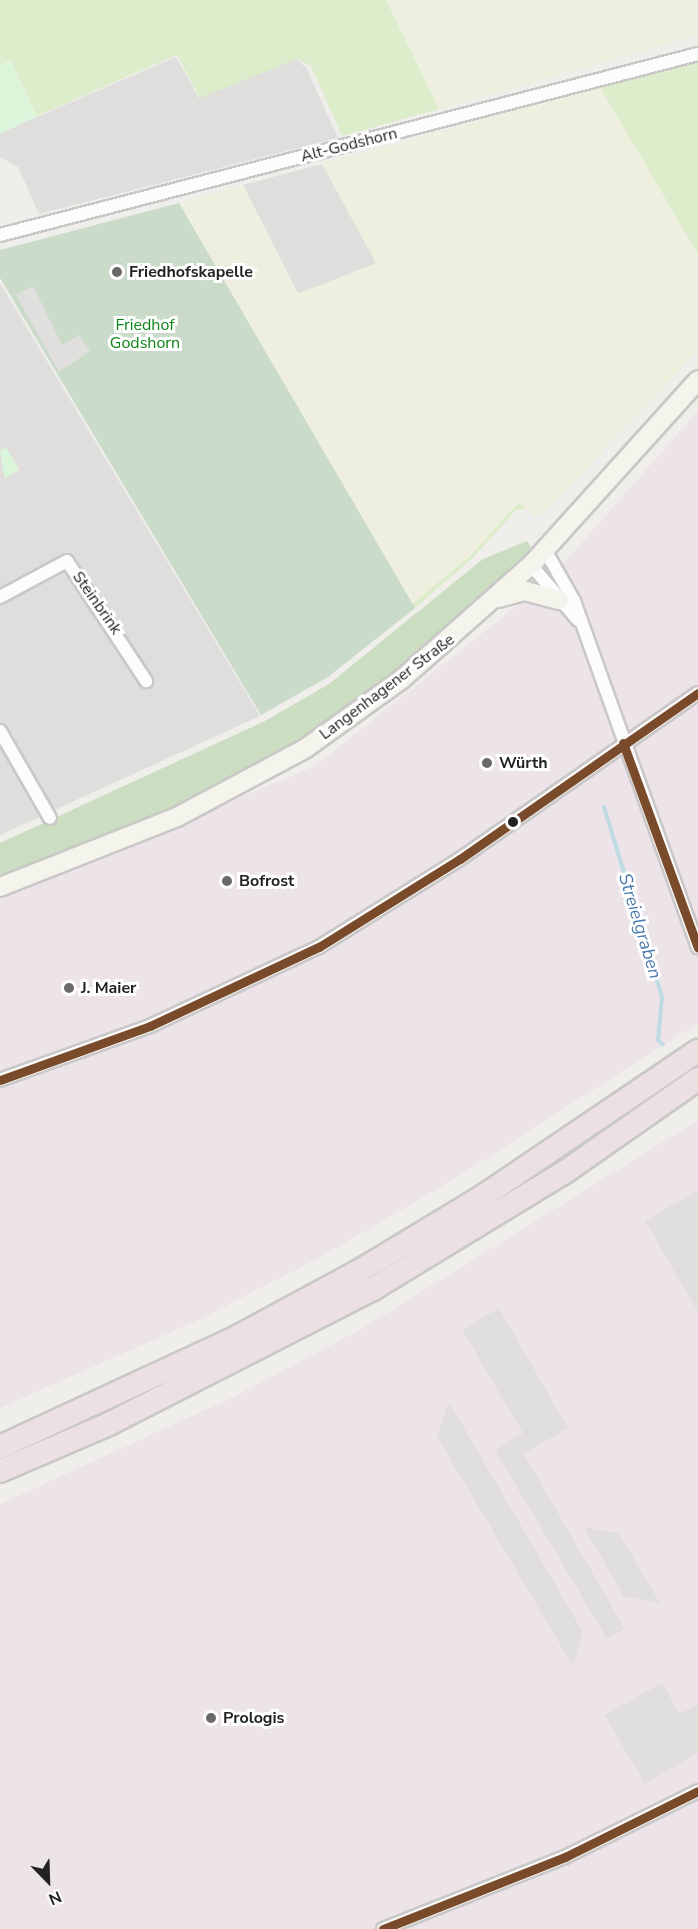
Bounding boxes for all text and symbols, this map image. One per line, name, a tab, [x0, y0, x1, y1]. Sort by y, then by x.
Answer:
street label: Alt-Godshorn	[299, 124, 399, 166]
place label: Friedhofskapelle	[129, 262, 253, 282]
marker: Friedhofskapelle	[110, 265, 124, 279]
park label: Friedhof Godshorn	[110, 315, 180, 353]
street label: Steinbrink	[68, 568, 126, 638]
street label: Langenhagener Straße	[316, 630, 458, 744]
place label: Würth	[499, 753, 547, 773]
marker: Würth	[480, 756, 494, 770]
unlabelled marker	[507, 816, 519, 828]
place label: Bofrost	[239, 871, 294, 891]
water label: Streielgraben	[614, 871, 666, 981]
marker: Bofrost	[220, 874, 234, 888]
place label: J. Maier	[81, 978, 136, 998]
marker: J. Maier	[62, 981, 76, 995]
place label: Prologis	[223, 1708, 284, 1728]
marker: Prologis	[204, 1711, 218, 1725]
north arrow	[18, 1851, 78, 1911]
text: N	[45, 1885, 65, 1910]

